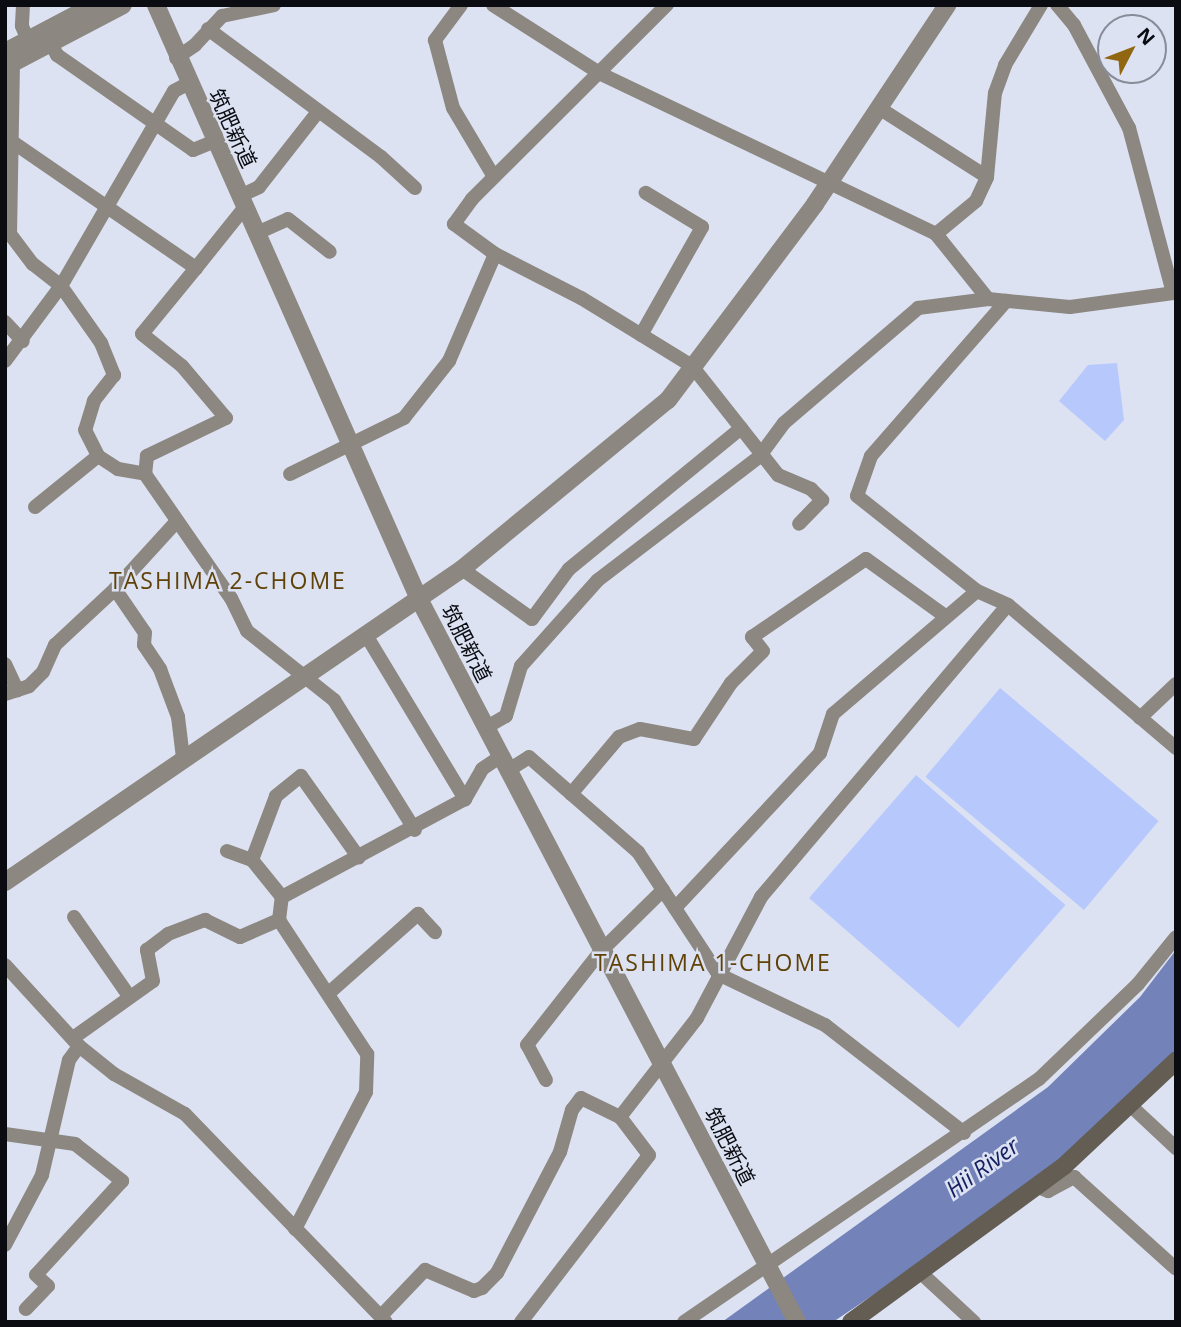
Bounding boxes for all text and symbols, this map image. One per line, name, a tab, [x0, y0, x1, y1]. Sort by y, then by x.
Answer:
north arrow	[1097, 14, 1167, 84]
text: N	[1131, 22, 1161, 51]
street label: 筑肥新道	[204, 85, 262, 171]
district label: TASHIMA 2-CHOME	[111, 566, 345, 594]
street label: 筑肥新道	[437, 600, 497, 686]
district label: TASHIMA 1-CHOME	[596, 948, 830, 976]
street label: 筑肥新道	[700, 1103, 760, 1189]
water label: Hii River	[940, 1131, 1024, 1203]

